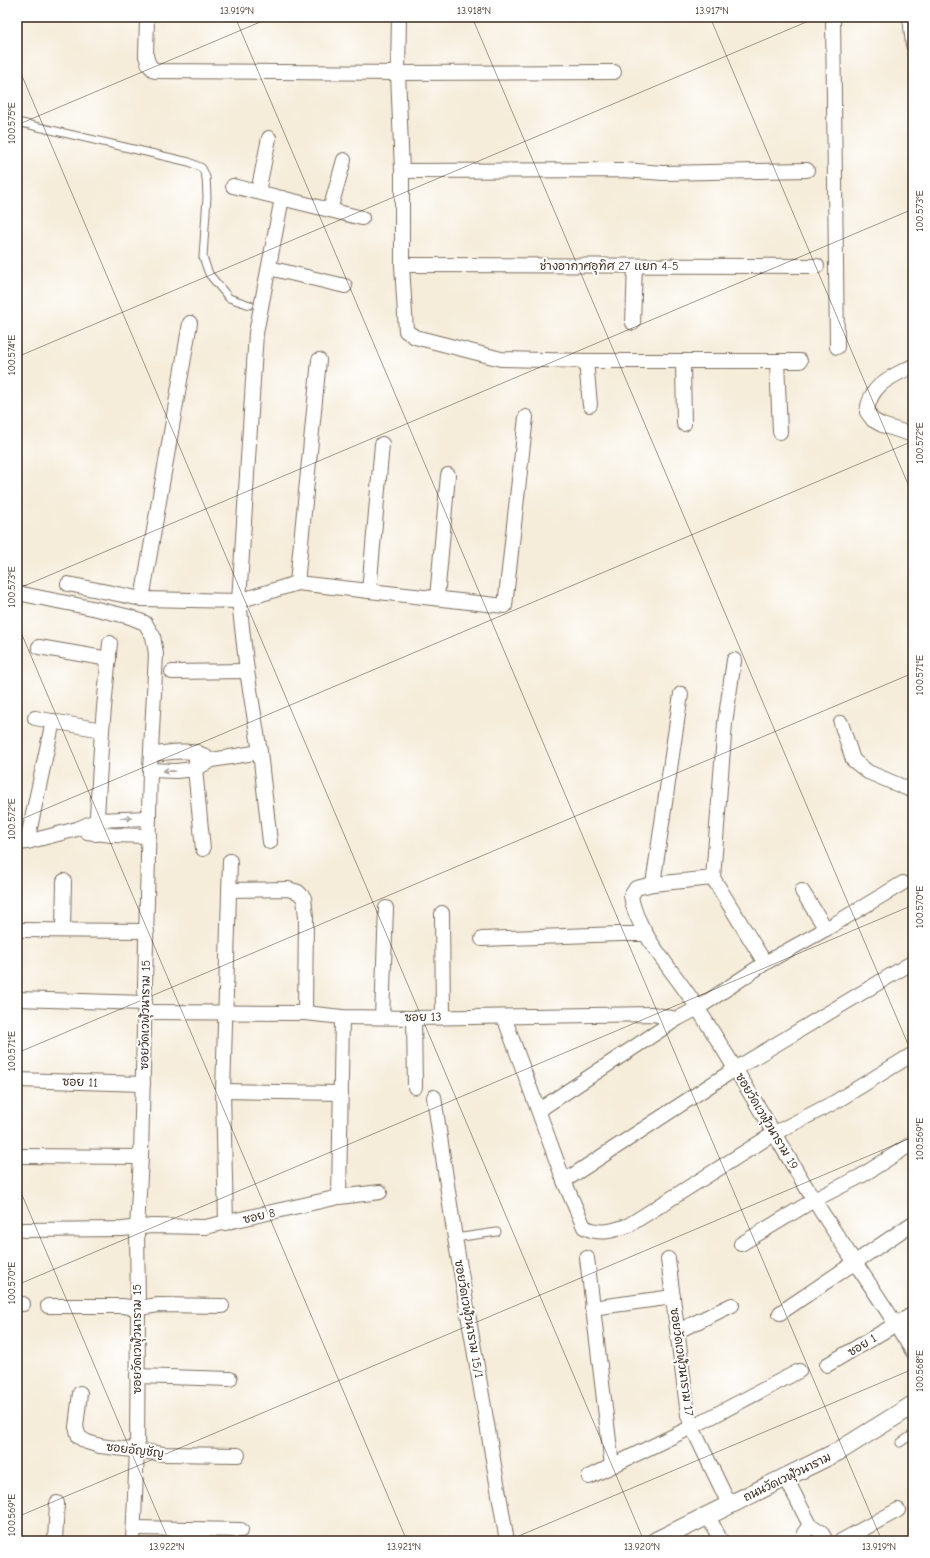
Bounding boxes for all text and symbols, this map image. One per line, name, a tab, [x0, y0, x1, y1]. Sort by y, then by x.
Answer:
text: 13.919°N	[220, 5, 254, 17]
text: 13.918°N	[457, 5, 491, 17]
text: 13.917°N	[695, 5, 729, 17]
text: 100.575°E	[6, 102, 18, 144]
text: 100.573°E	[914, 190, 926, 232]
street label: ช่างอากาศอุทิศ 27 แยก 4-5	[539, 258, 679, 275]
text: 100.574°E	[6, 335, 18, 375]
text: 100.572°E	[914, 422, 926, 464]
text: 100.573°E	[6, 566, 18, 608]
text: 100.571°E	[914, 655, 926, 695]
one-way arrow	[163, 767, 176, 775]
text: 100.572°E	[6, 798, 18, 840]
one-way arrow	[119, 815, 132, 822]
text: 100.570°E	[914, 886, 926, 928]
street label: ซอยวัดเวฬุวนาราม 15	[137, 960, 155, 1070]
street label: ซอย 13	[404, 1010, 442, 1024]
text: 100.571°E	[6, 1031, 18, 1071]
street label: ซอยวัดเวฬุวนาราม 19	[731, 1070, 801, 1173]
street label: ซอย 11	[62, 1074, 98, 1090]
text: 100.569°E	[914, 1118, 926, 1160]
street label: ซอย 8	[242, 1206, 276, 1226]
street label: ซอยวัดเวฬุวนาราม 15/1	[450, 1259, 486, 1380]
text: 100.570°E	[6, 1262, 18, 1304]
street label: ซอยวัดเวฬุวนาราม 15	[130, 1284, 146, 1394]
street label: ซอยวัดเวฬุวนาราม 17	[665, 1307, 697, 1418]
street label: ซอย 1	[845, 1331, 879, 1359]
text: 100.568°E	[914, 1350, 926, 1392]
street label: ซอยอัญชัญ	[105, 1440, 165, 1460]
street label: ถนนวัดเวฬุวนาราม	[741, 1450, 834, 1506]
text: 100.569°E	[6, 1494, 18, 1536]
text: 13.922°N	[149, 1541, 185, 1553]
text: 13.921°N	[387, 1541, 421, 1553]
text: 13.920°N	[624, 1541, 660, 1553]
text: 13.919°N	[862, 1541, 896, 1553]

